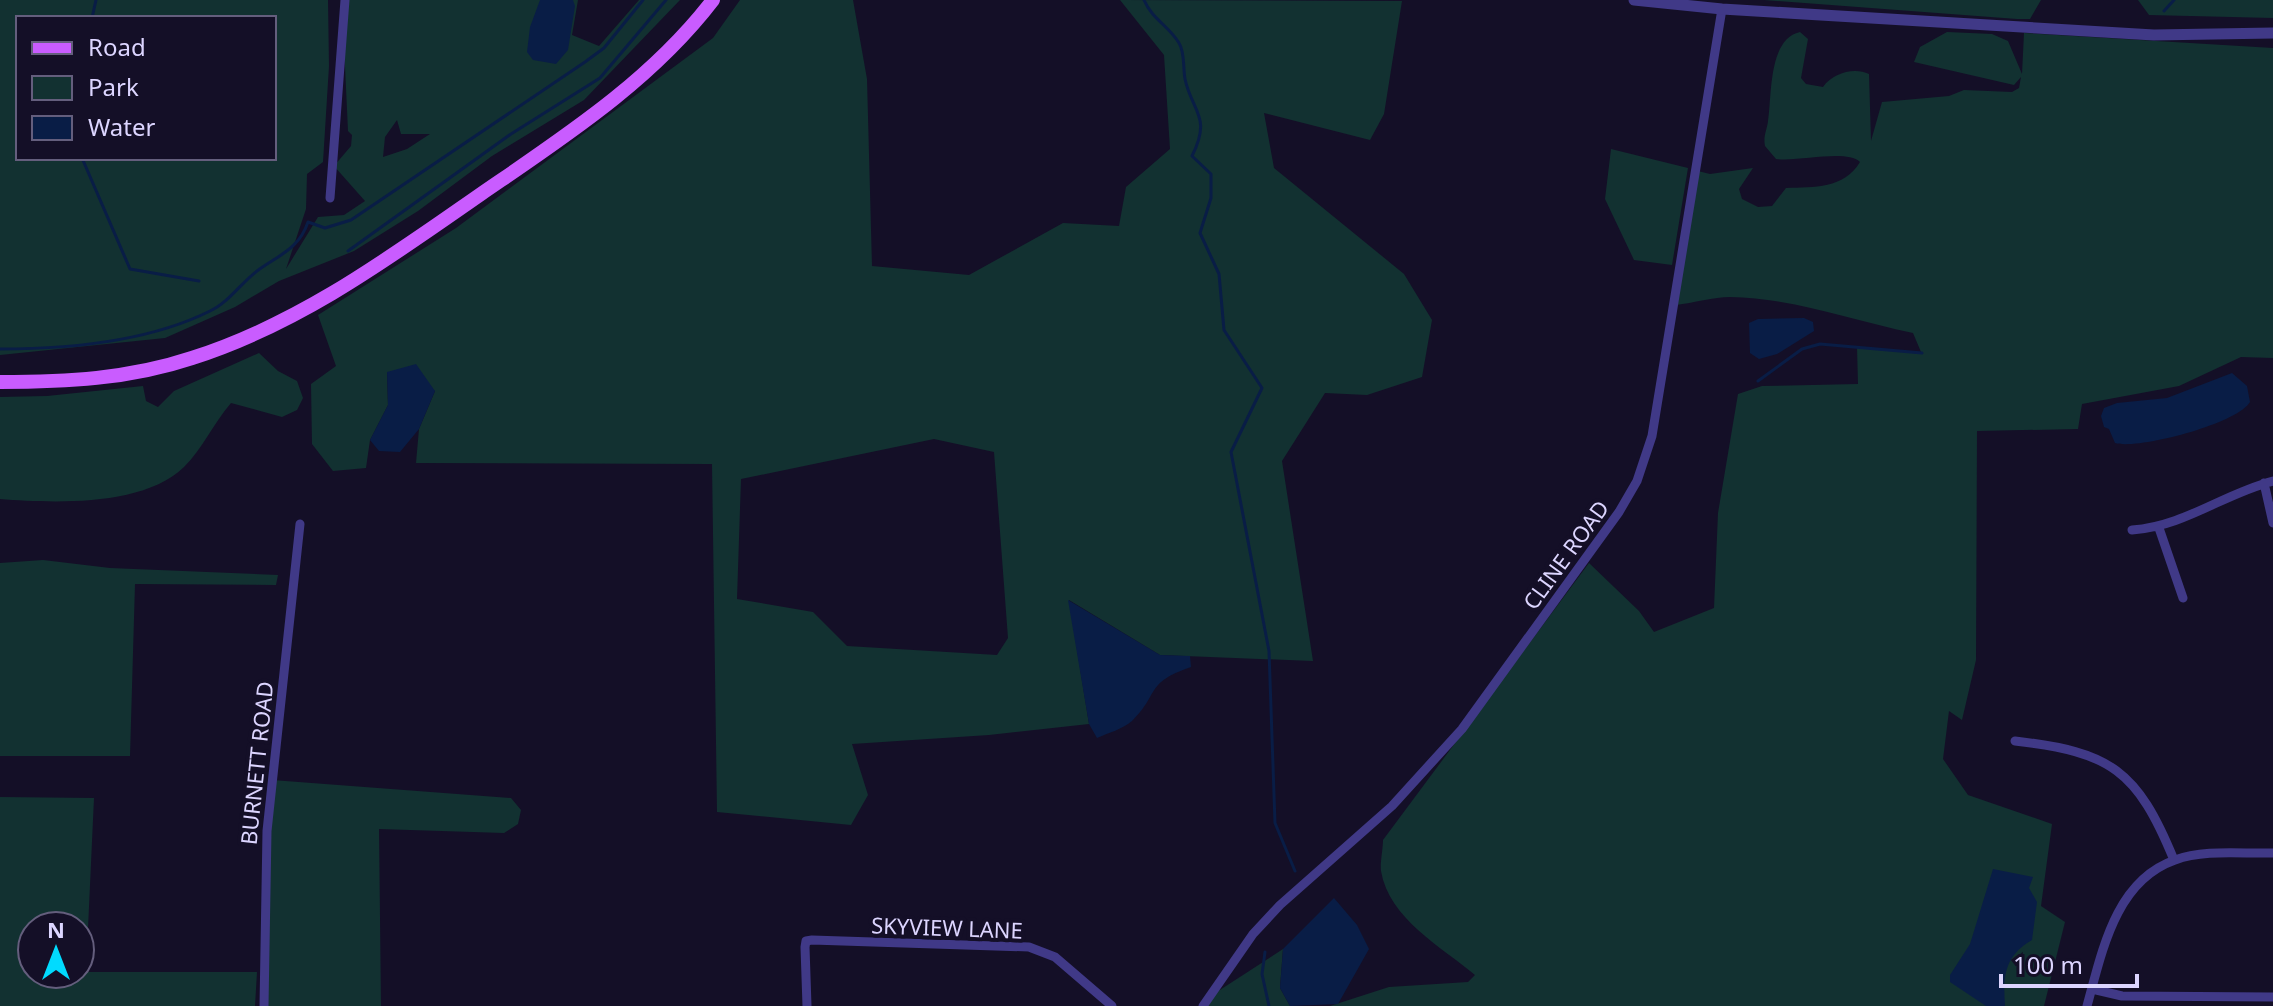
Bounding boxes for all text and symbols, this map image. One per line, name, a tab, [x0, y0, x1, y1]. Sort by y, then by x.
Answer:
legend	[16, 16, 276, 160]
text: Road	[88, 30, 146, 63]
text: Park	[88, 70, 139, 103]
text: Water	[88, 110, 156, 143]
street label: CLINE ROAD	[1515, 494, 1615, 615]
street label: BURNETT ROAD	[233, 680, 280, 846]
street label: SKYVIEW LANE	[871, 909, 1023, 945]
north arrow	[16, 910, 96, 990]
text: N	[47, 914, 65, 944]
scale bar	[2001, 938, 2137, 988]
text: 100 m	[2013, 948, 2083, 981]

